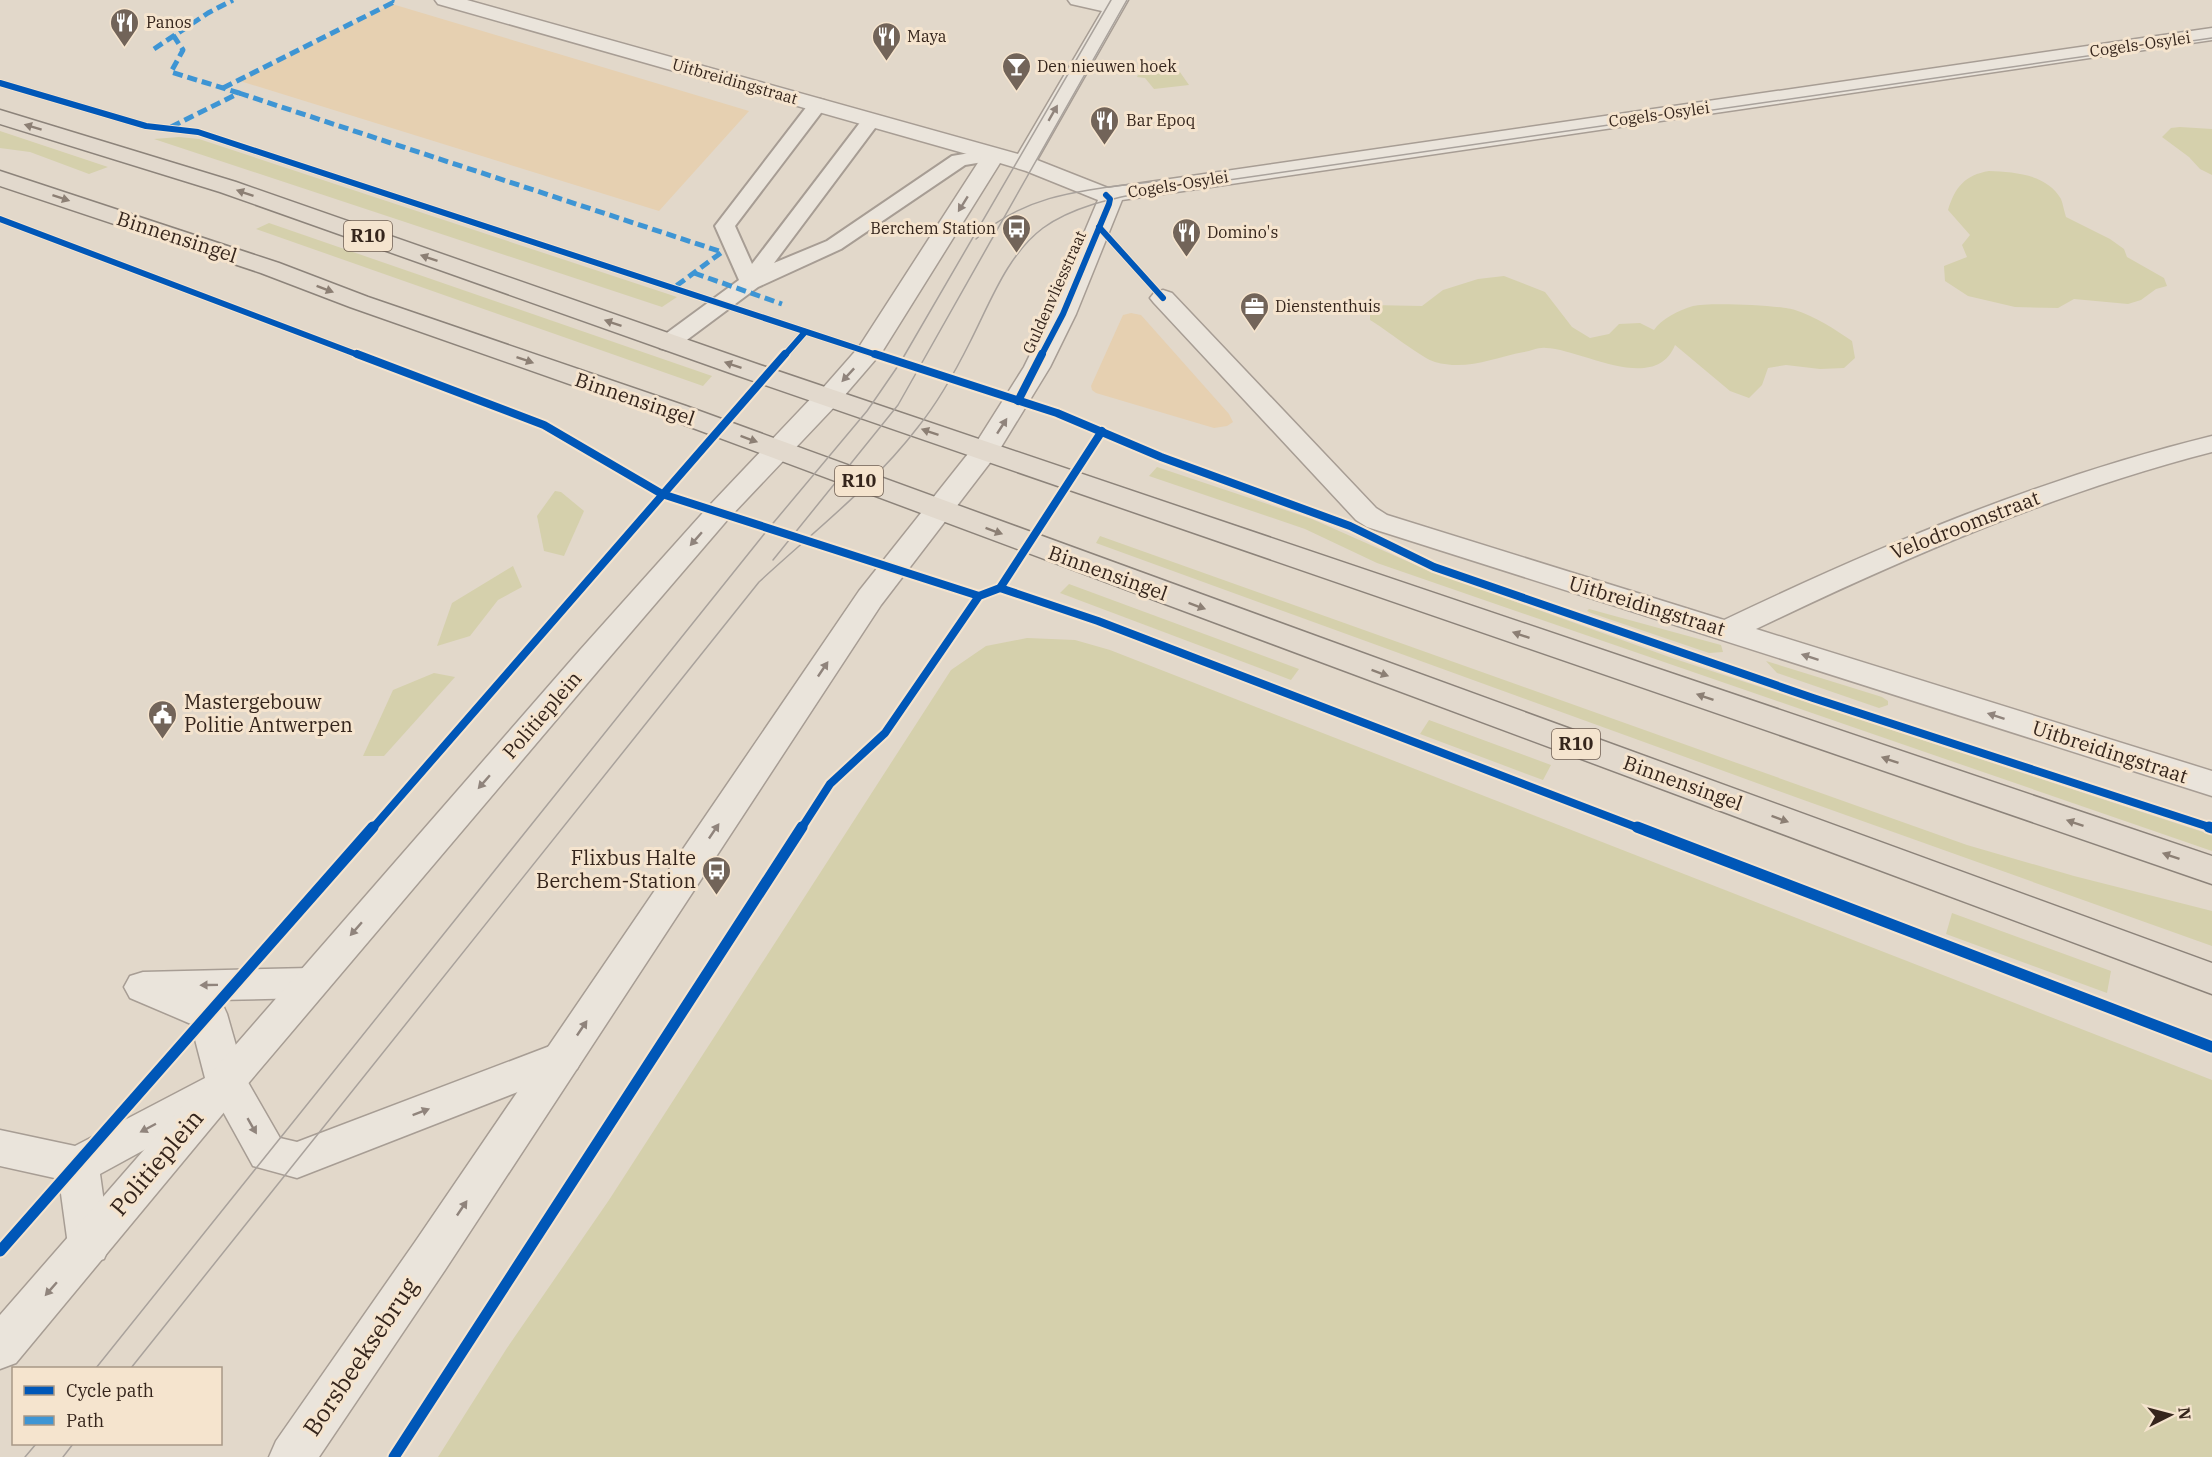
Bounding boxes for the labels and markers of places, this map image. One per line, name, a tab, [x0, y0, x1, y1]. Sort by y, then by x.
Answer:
restaurant icon: Panos	[109, 6, 141, 48]
place label: Panos	[146, 12, 192, 32]
restaurant icon: Maya	[870, 20, 902, 62]
place label: Maya	[907, 26, 947, 46]
bar icon: Den nieuwen hoek	[1000, 50, 1032, 92]
place label: Den nieuwen hoek	[1037, 56, 1177, 76]
restaurant icon: Bar Epoq	[1089, 104, 1121, 146]
place label: Bar Epoq	[1126, 110, 1196, 130]
bus stop icon: Berchem Station	[1001, 212, 1033, 254]
restaurant icon: Domino's	[1170, 216, 1202, 258]
place label: Berchem Station	[870, 218, 996, 238]
place label: Domino's	[1207, 222, 1278, 242]
office icon: Dienstenthuis	[1238, 290, 1270, 332]
place label: Dienstenthuis	[1275, 296, 1381, 316]
place label: Mastergebouw Politie Antwerpen	[184, 688, 353, 738]
public building icon: Mastergebouw Politie Antwerpen	[147, 698, 179, 740]
place label: Flixbus Halte Berchem-Station	[536, 844, 696, 894]
bus stop icon: Flixbus Halte Berchem-Station	[701, 854, 733, 896]

